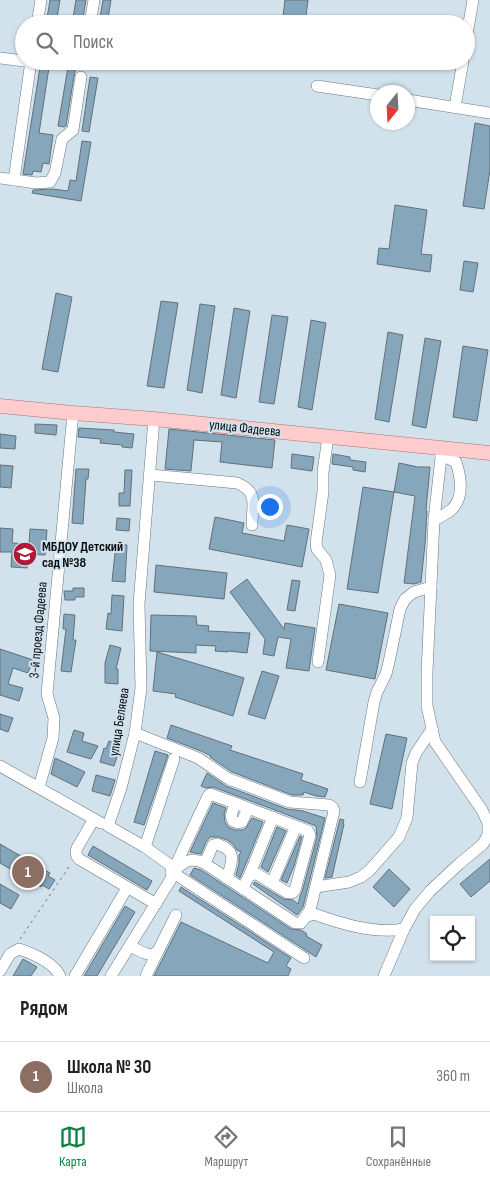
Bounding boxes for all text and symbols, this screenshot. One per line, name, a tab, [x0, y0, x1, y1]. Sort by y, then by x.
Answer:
search box	[15, 15, 475, 70]
icon: search	[33, 29, 61, 57]
text: Поиск	[73, 31, 113, 54]
north arrow	[370, 85, 415, 130]
street label: улица Фадеева	[208, 416, 282, 440]
your location	[257, 494, 283, 520]
place label: МБДОУ Детский сад №38	[42, 538, 123, 571]
school or university icon: МБДОУ Детский сад №38	[12, 541, 38, 567]
street label: 3-й проезд Фадеева	[25, 581, 51, 679]
street label: улица Беляева	[105, 686, 133, 758]
pin: 1	[12, 853, 44, 891]
map controls	[430, 916, 475, 961]
button: locate	[430, 916, 475, 961]
text: Рядом	[20, 996, 68, 1021]
text: Школа № 30	[67, 1056, 151, 1079]
text: 1	[33, 1067, 39, 1086]
text: 360 m	[436, 1067, 470, 1086]
text: Школа	[67, 1079, 103, 1098]
tab: Карта	[59, 1123, 87, 1170]
tab: Маршрут	[204, 1123, 248, 1170]
tab: Сохранённые	[366, 1123, 431, 1170]

